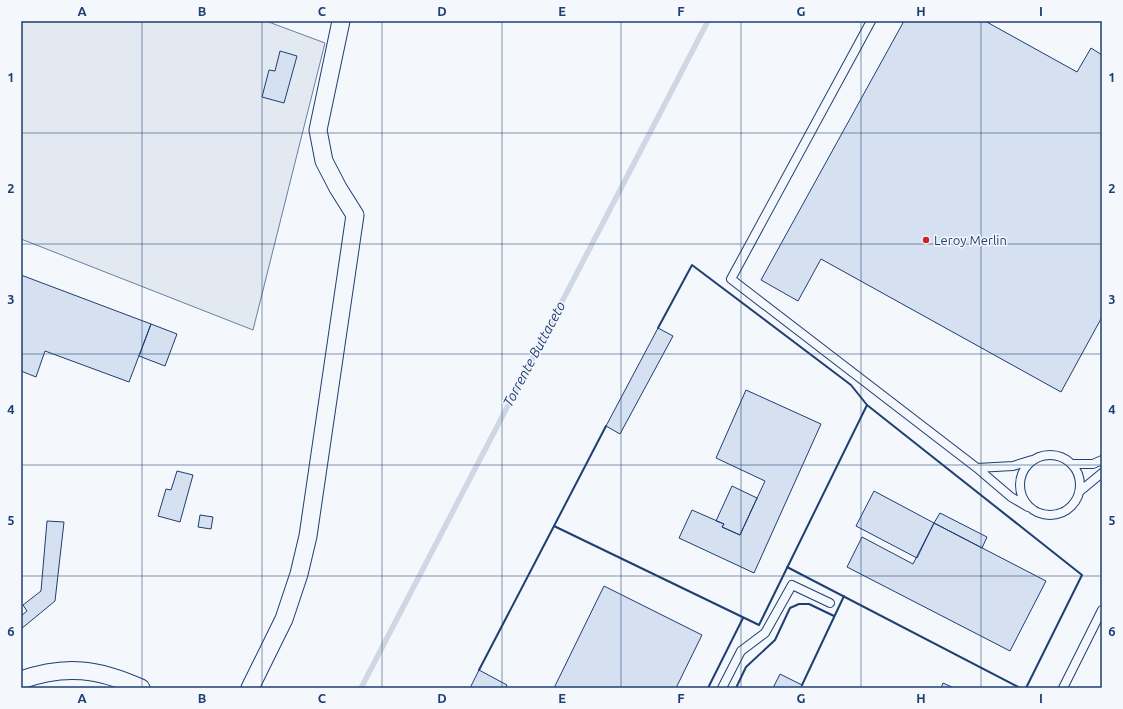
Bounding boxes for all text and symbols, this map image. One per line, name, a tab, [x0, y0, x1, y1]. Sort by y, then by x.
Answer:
text: A	[77, 4, 87, 18]
text: B	[198, 4, 207, 18]
text: C	[318, 4, 327, 18]
text: D	[437, 4, 447, 18]
text: E	[558, 4, 566, 18]
text: F	[677, 4, 685, 18]
text: G	[797, 4, 806, 18]
text: H	[916, 4, 926, 18]
text: I	[1039, 4, 1043, 18]
text: 1	[7, 70, 15, 84]
text: 1	[1108, 70, 1116, 84]
text: 2	[7, 181, 15, 195]
text: 2	[1108, 181, 1116, 195]
place label: Leroy Merlin	[934, 233, 1007, 247]
marker: Leroy Merlin	[921, 235, 931, 245]
text: 3	[7, 292, 15, 306]
text: 3	[1108, 292, 1116, 306]
water label: Torrente Buttaceto	[500, 298, 569, 409]
text: 4	[7, 402, 15, 416]
text: 4	[1108, 402, 1116, 416]
text: 5	[7, 513, 15, 527]
text: 5	[1108, 513, 1116, 527]
text: 6	[7, 624, 15, 638]
text: 6	[1108, 624, 1116, 638]
text: A	[77, 691, 87, 705]
text: B	[198, 691, 207, 705]
text: C	[318, 691, 327, 705]
text: D	[437, 691, 447, 705]
text: E	[558, 691, 566, 705]
text: F	[677, 691, 685, 705]
text: G	[797, 691, 806, 705]
text: H	[916, 691, 926, 705]
text: I	[1039, 691, 1043, 705]

